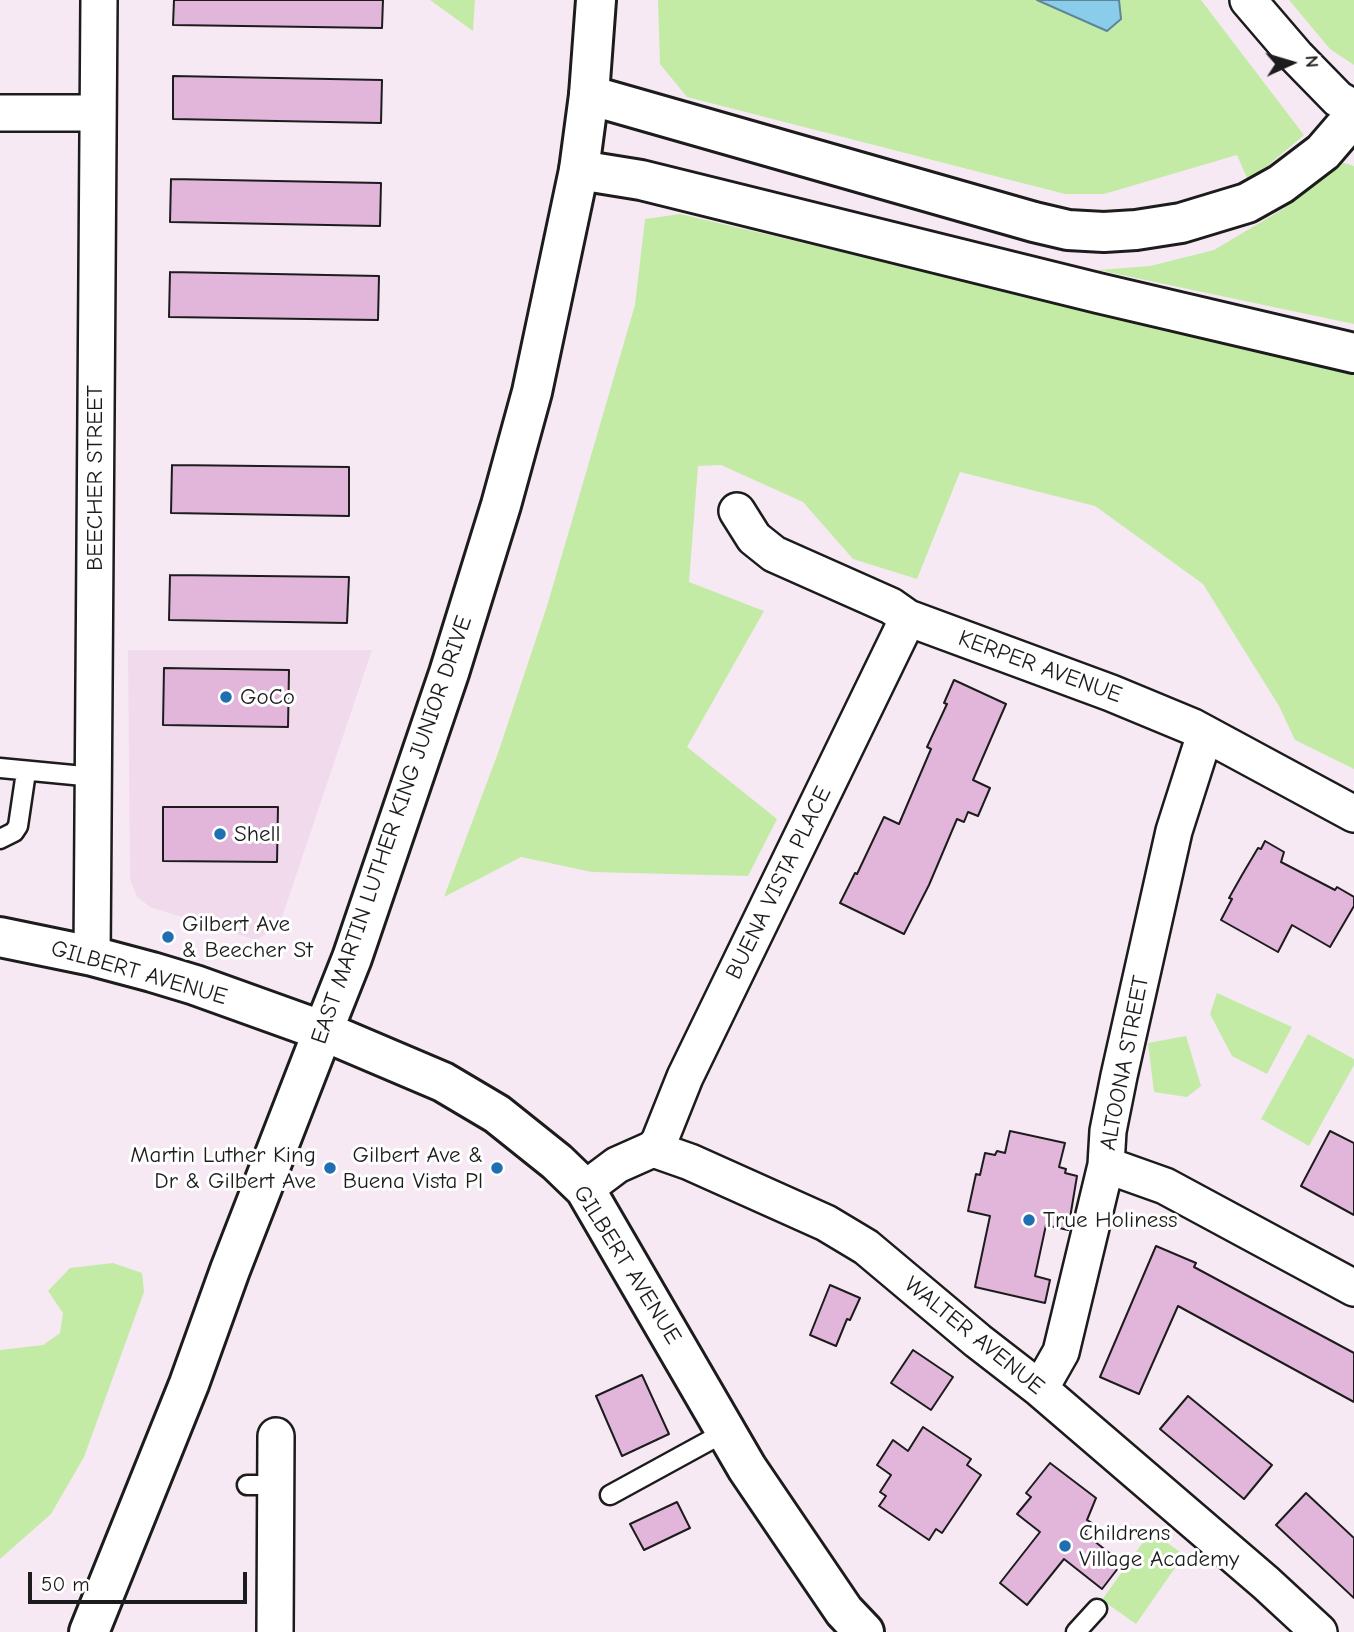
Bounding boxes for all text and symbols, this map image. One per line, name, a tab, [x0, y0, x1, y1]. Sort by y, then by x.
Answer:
north arrow	[1256, 28, 1326, 98]
text: N	[1301, 55, 1323, 68]
street label: BEECHER STREET	[81, 385, 109, 571]
street label: EAST MARTIN LUTHER KING JUNIOR DRIVE	[306, 612, 478, 1048]
street label: KERPER AVENUE	[954, 625, 1126, 709]
place label: GoCo	[240, 683, 295, 711]
marker: GoCo	[218, 689, 234, 705]
street label: BUENA VISTA PLACE	[720, 782, 838, 984]
place label: Shell	[234, 820, 281, 848]
marker: Shell	[212, 826, 228, 842]
place label: Gilbert Ave & Beecher St	[182, 910, 313, 964]
marker: Gilbert Ave & Beecher St	[160, 929, 176, 945]
street label: GILBERT AVENUE	[48, 935, 230, 1011]
street label: ALTOONA STREET	[1095, 973, 1155, 1153]
place label: Martin Luther King Dr & Gilbert Ave	[130, 1141, 316, 1195]
place label: Gilbert Ave & Buena Vista Pl	[343, 1141, 483, 1195]
marker: Martin Luther King Dr & Gilbert Ave	[322, 1160, 338, 1176]
marker: Gilbert Ave & Buena Vista Pl	[489, 1160, 505, 1176]
street label: GILBERT AVENUE	[567, 1181, 687, 1349]
place label: True Holiness	[1043, 1206, 1178, 1234]
marker: True Holiness	[1021, 1212, 1037, 1228]
street label: WALTER AVENUE	[898, 1271, 1050, 1401]
place label: Childrens Village Academy	[1079, 1519, 1239, 1573]
marker: Childrens Village Academy	[1057, 1538, 1073, 1554]
scale bar	[32, 1558, 250, 1602]
text: 50 m	[41, 1572, 90, 1596]

